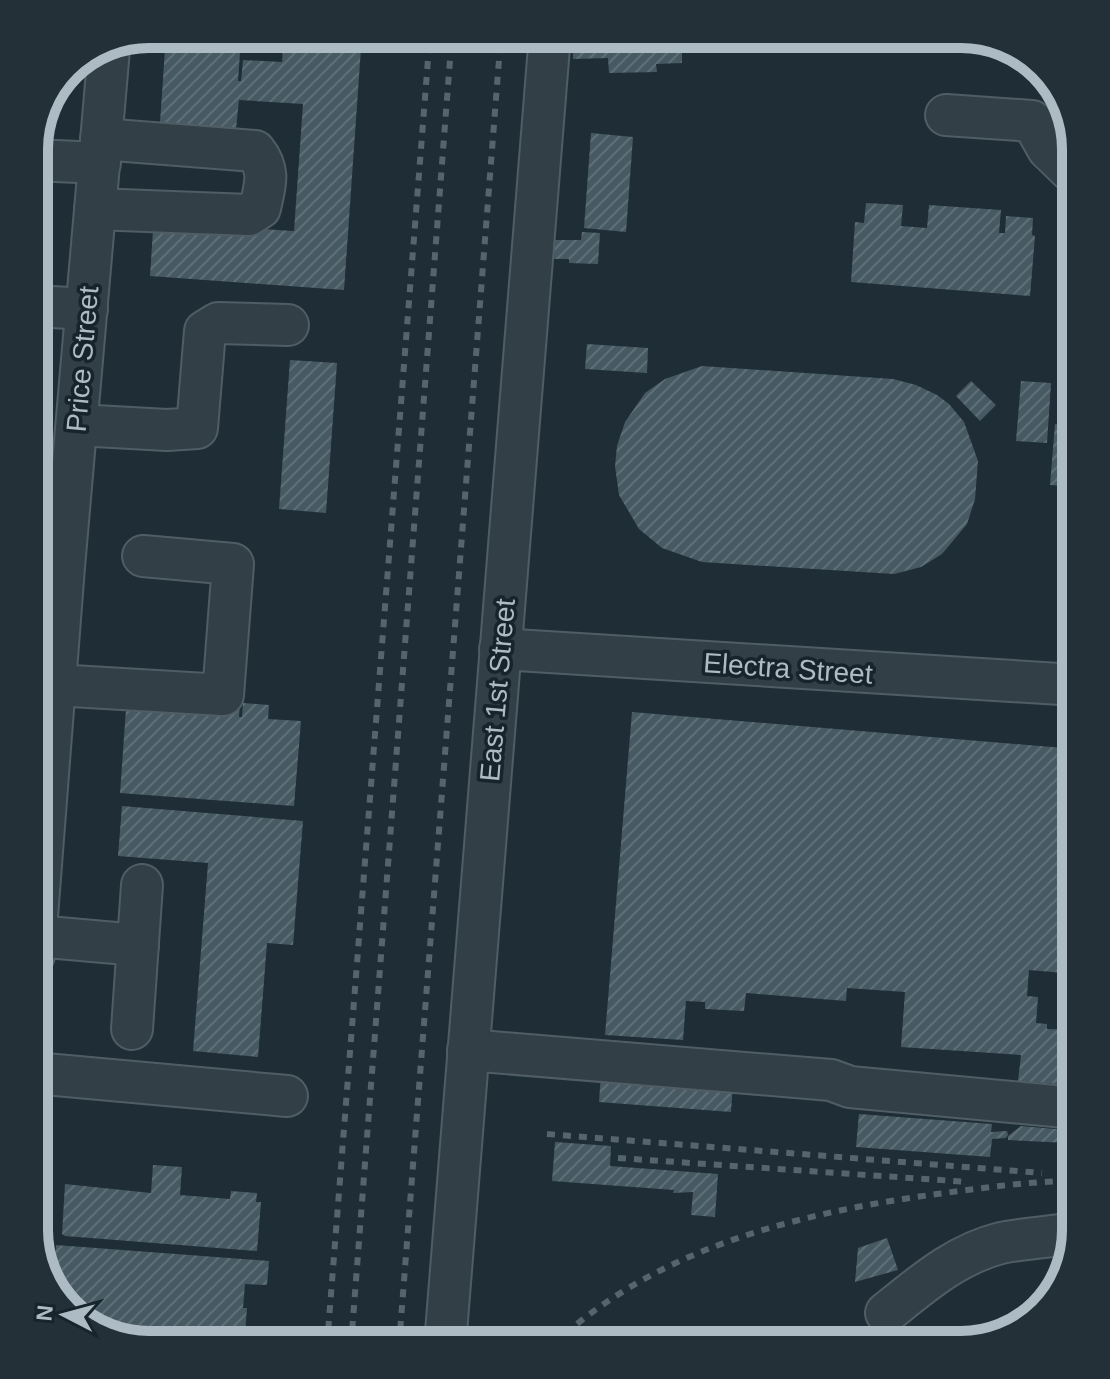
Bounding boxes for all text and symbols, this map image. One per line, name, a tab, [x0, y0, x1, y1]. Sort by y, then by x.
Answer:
street label: Price Street	[61, 285, 104, 433]
street label: East 1st Street	[474, 597, 521, 783]
street label: Electra Street	[702, 647, 874, 690]
north arrow	[24, 1275, 104, 1355]
text: N	[31, 1304, 58, 1322]

